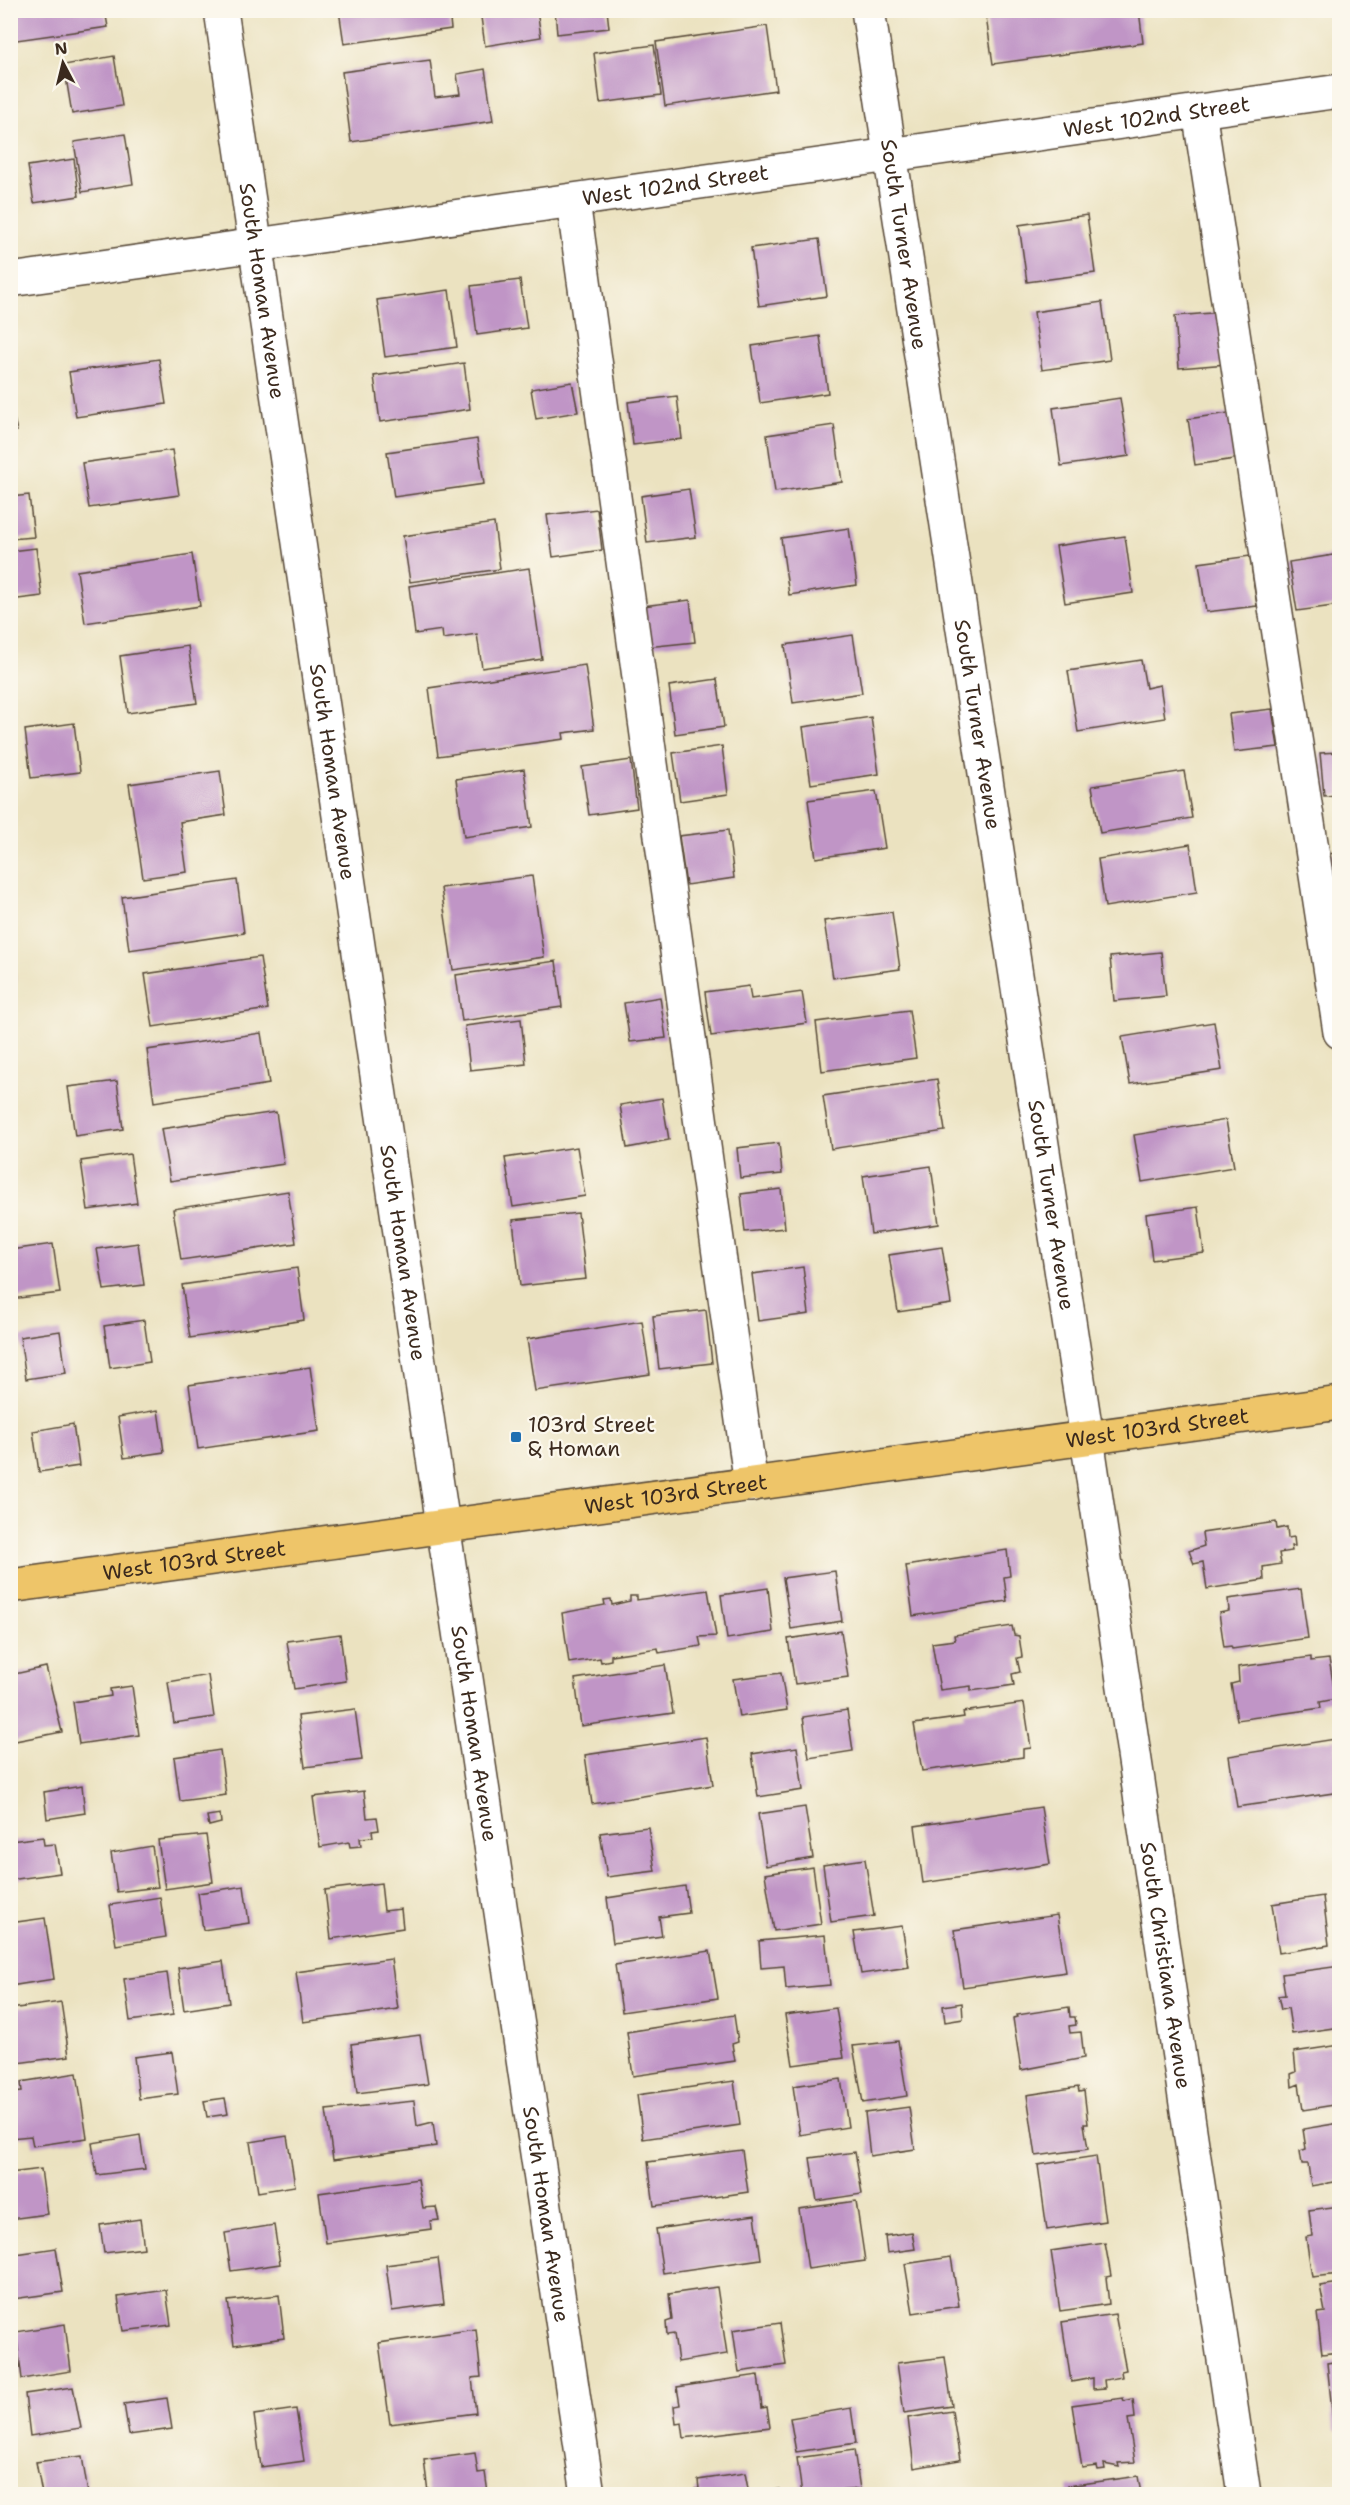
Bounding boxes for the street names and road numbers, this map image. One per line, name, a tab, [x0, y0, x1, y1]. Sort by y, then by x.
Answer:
street label: West 102nd Street	[1061, 90, 1252, 144]
street label: South Turner Avenue	[874, 137, 934, 351]
street label: West 102nd Street	[580, 158, 770, 213]
street label: South Homan Avenue	[232, 181, 292, 401]
street label: South Turner Avenue	[948, 617, 1008, 832]
street label: South Homan Avenue	[303, 662, 362, 882]
street label: South Turner Avenue	[1021, 1098, 1081, 1312]
street label: South Homan Avenue	[373, 1143, 433, 1363]
street label: West 103rd Street	[1064, 1402, 1251, 1455]
street label: West 103rd Street	[582, 1468, 769, 1521]
street label: West 103rd Street	[101, 1534, 288, 1587]
street label: South Homan Avenue	[444, 1623, 504, 1844]
street label: South Christiana Avenue	[1133, 1840, 1198, 2091]
street label: South Homan Avenue	[516, 2104, 576, 2324]

